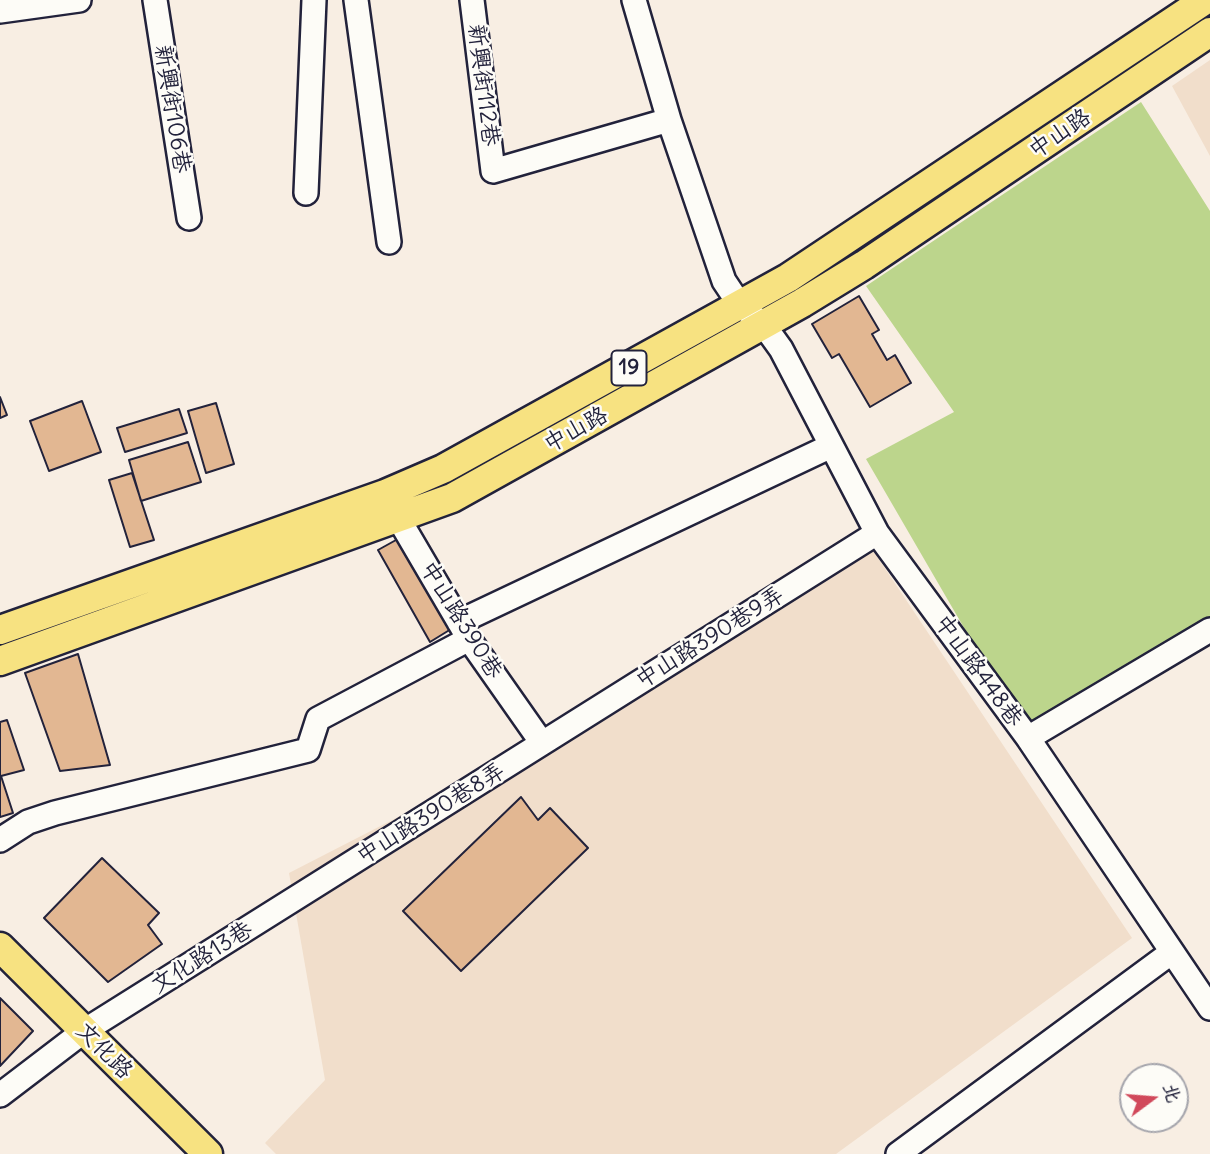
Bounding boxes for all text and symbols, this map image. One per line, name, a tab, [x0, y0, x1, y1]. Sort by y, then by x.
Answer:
street label: 新興街112巷	[462, 22, 504, 148]
street label: 新興街106巷	[148, 43, 196, 175]
street label: 中山路	[1024, 103, 1096, 165]
road number: 19	[612, 350, 646, 386]
street label: 中山路	[539, 401, 613, 459]
street label: 中山路390巷	[414, 556, 508, 684]
street label: 中山路390巷9弄	[631, 581, 789, 695]
street label: 中山路448巷	[928, 610, 1028, 732]
street label: 中山路390巷8弄	[352, 757, 510, 871]
street label: 文化路13巷	[146, 916, 258, 1000]
street label: 文化路	[70, 1017, 138, 1085]
north arrow	[1119, 1063, 1189, 1133]
text: 北	[1158, 1080, 1186, 1105]

